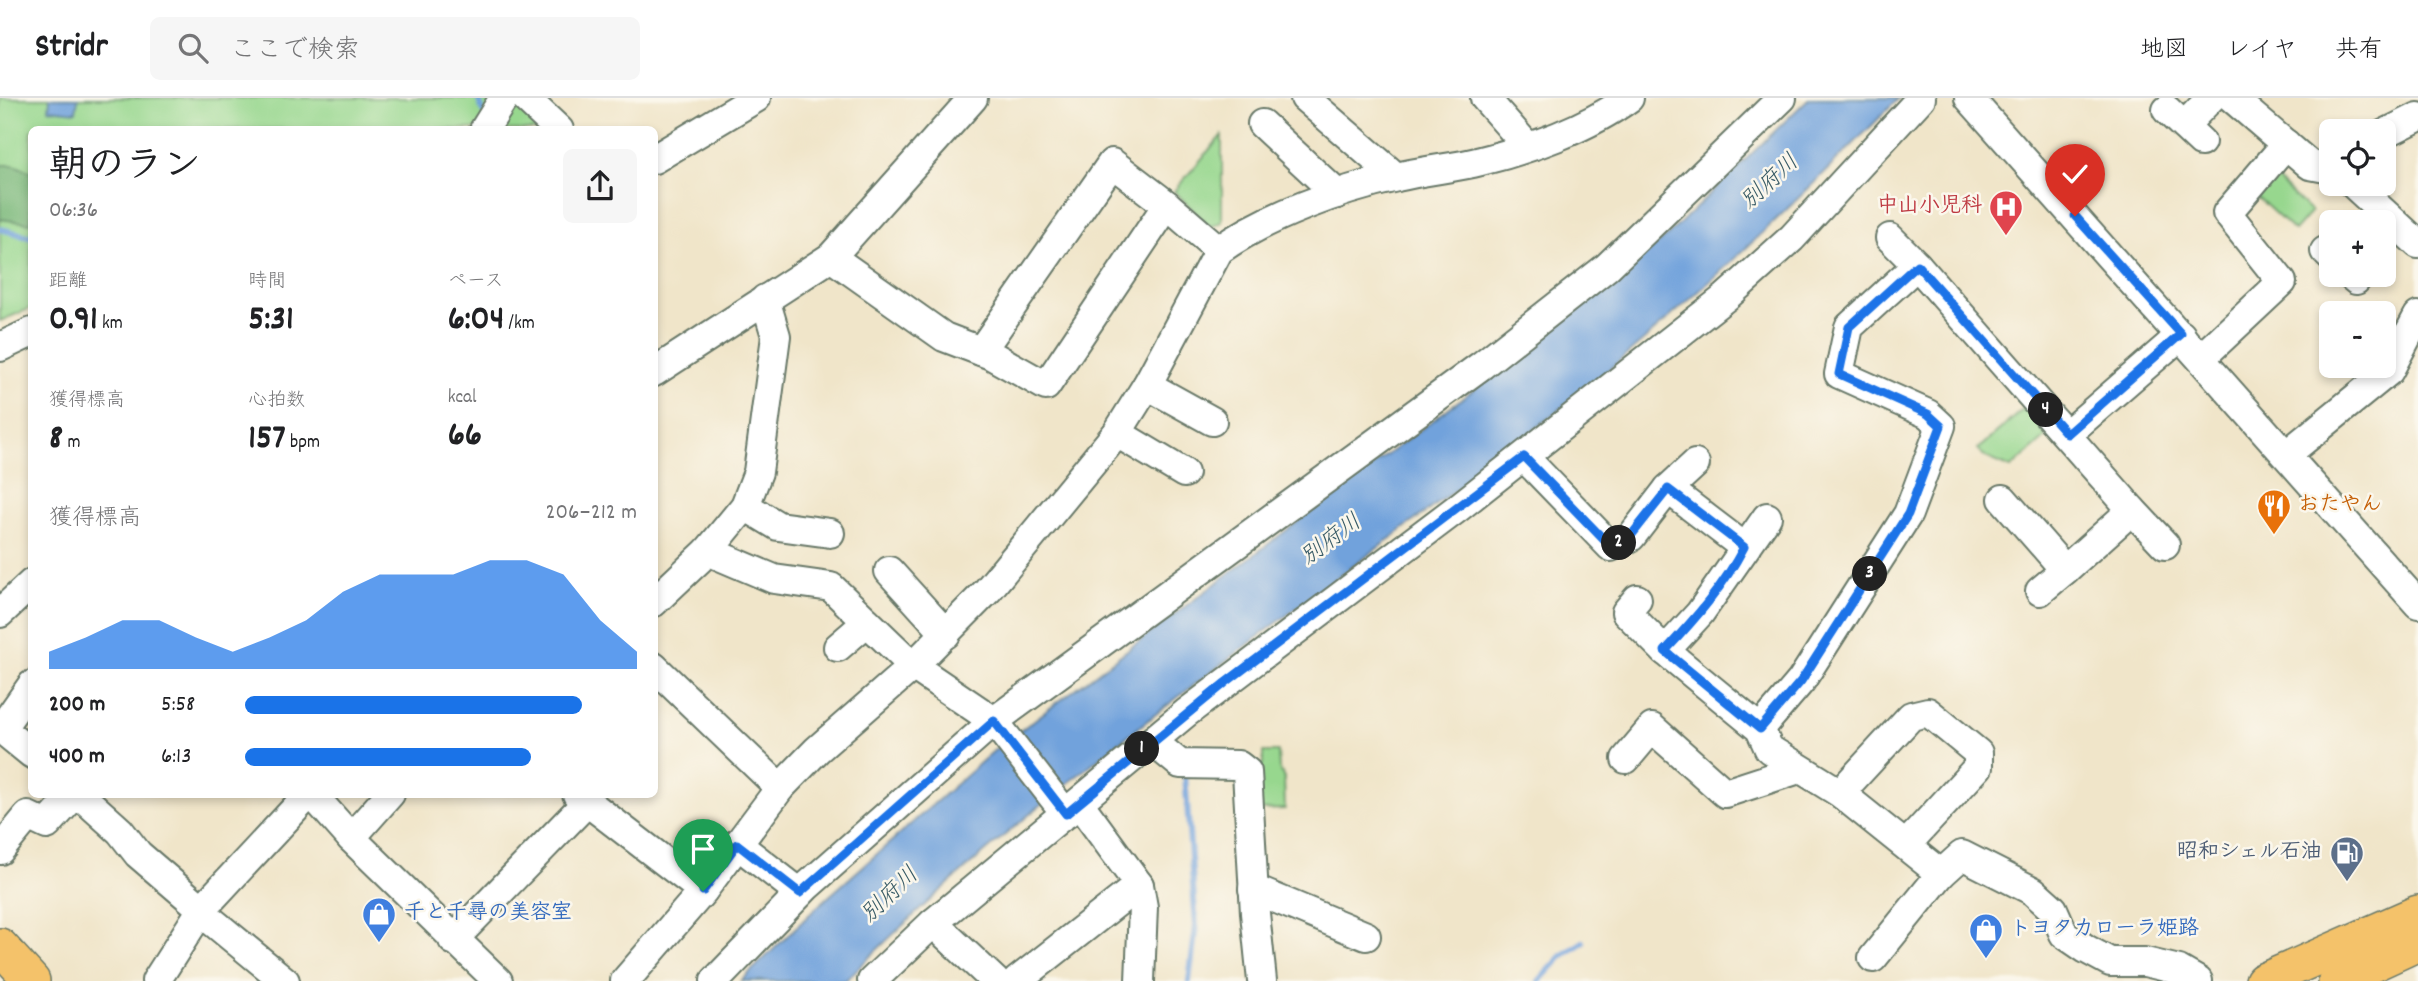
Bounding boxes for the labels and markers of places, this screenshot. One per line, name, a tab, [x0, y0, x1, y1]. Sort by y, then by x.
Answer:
pin	[2045, 144, 2105, 216]
hospital icon: 中山小児科	[1987, 188, 2025, 237]
place label: 中山小児科	[1877, 192, 1982, 222]
pin: 4	[2028, 392, 2064, 428]
restaurant icon: おたやん	[2255, 487, 2293, 536]
place label: おたやん	[2298, 491, 2382, 521]
pin: 2	[1602, 526, 1636, 560]
pin: 3	[1853, 556, 1888, 592]
pin: 1	[1124, 732, 1160, 766]
pin	[673, 819, 733, 891]
fuel station icon: 昭和シェル石油	[2328, 834, 2366, 883]
place label: 昭和シェル石油	[2177, 838, 2322, 868]
shop icon: 千と千尋の美容室	[360, 895, 398, 944]
place label: 千と千尋の美容室	[404, 899, 572, 929]
shop icon: トヨタカローラ姫路	[1967, 911, 2005, 960]
place label: トヨタカローラ姫路	[2010, 915, 2199, 945]

